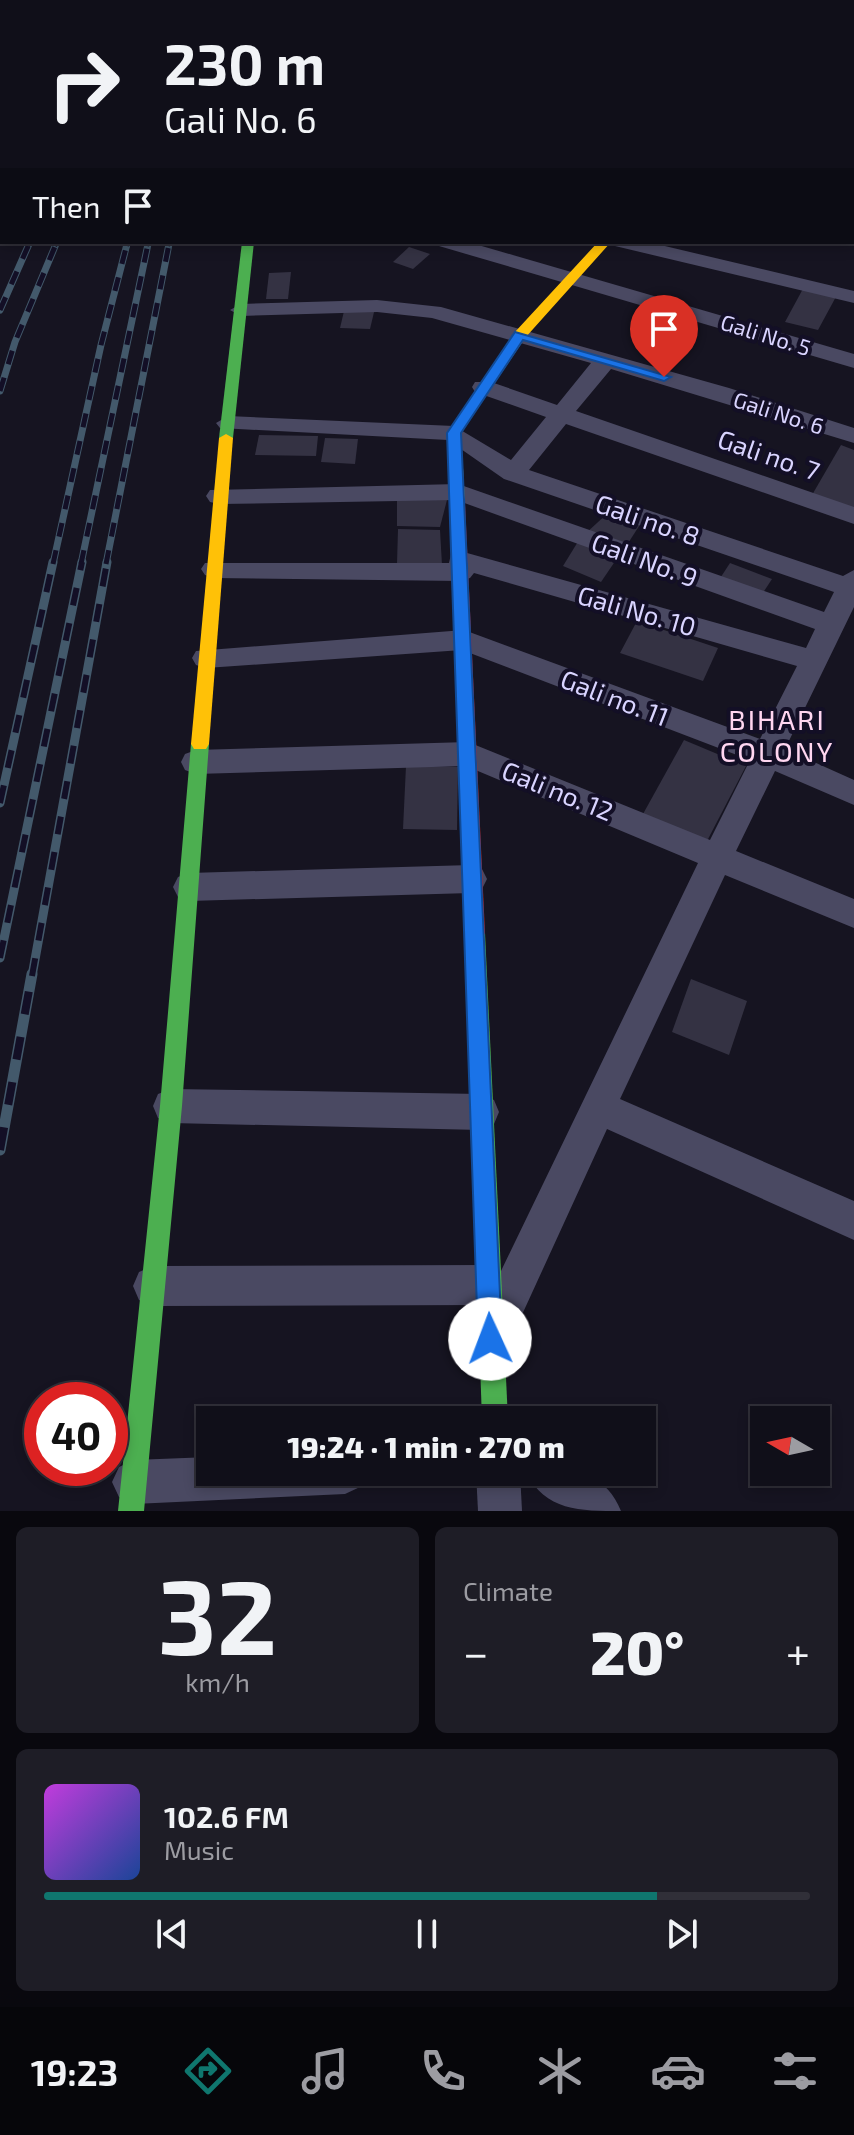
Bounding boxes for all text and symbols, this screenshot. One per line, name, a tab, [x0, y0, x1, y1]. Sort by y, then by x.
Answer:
text: 230 m	[164, 29, 325, 96]
icon: right	[32, 32, 136, 136]
text: Gali No. 6	[164, 97, 317, 140]
icon: arrive	[116, 184, 160, 228]
text: Then	[32, 188, 100, 224]
pin	[630, 295, 698, 377]
icon: arrive	[642, 307, 686, 351]
street label: Gali No. 5	[718, 308, 814, 360]
street label: Gali No. 6	[731, 385, 827, 439]
street label: Gali no. 7	[714, 422, 824, 486]
street label: Gali no. 8	[592, 487, 704, 551]
street label: Gali No. 9	[588, 526, 702, 592]
street label: Gali No. 10	[574, 578, 700, 642]
street label: Gali no. 11	[557, 662, 673, 732]
district label: BIHARI COLONY	[720, 702, 834, 768]
street label: Gali no. 12	[498, 754, 618, 826]
position arrow	[448, 1297, 532, 1381]
speed limit sign: 40	[24, 1382, 128, 1486]
north arrow	[750, 1406, 830, 1486]
map controls	[750, 1406, 830, 1486]
text: 19:24 · 1 min · 270 m	[287, 1428, 565, 1464]
text: 32	[158, 1551, 277, 1676]
text: Climate	[463, 1575, 553, 1606]
text: 20°	[590, 1615, 684, 1687]
text: −	[463, 1625, 489, 1678]
text: +	[786, 1625, 810, 1678]
text: km/h	[185, 1666, 250, 1697]
text: 102.6 FM	[164, 1798, 289, 1834]
text: Music	[164, 1834, 234, 1865]
icon: previous	[150, 1912, 194, 1956]
icon: pause	[405, 1912, 449, 1956]
icon: next	[660, 1912, 704, 1956]
icon: directions	[180, 2043, 236, 2099]
icon: music	[297, 2043, 353, 2099]
icon: phone	[415, 2043, 471, 2099]
icon: climate	[532, 2043, 588, 2099]
icon: car	[650, 2043, 706, 2099]
icon: filters	[767, 2043, 823, 2099]
text: 19:23	[31, 2050, 118, 2093]

